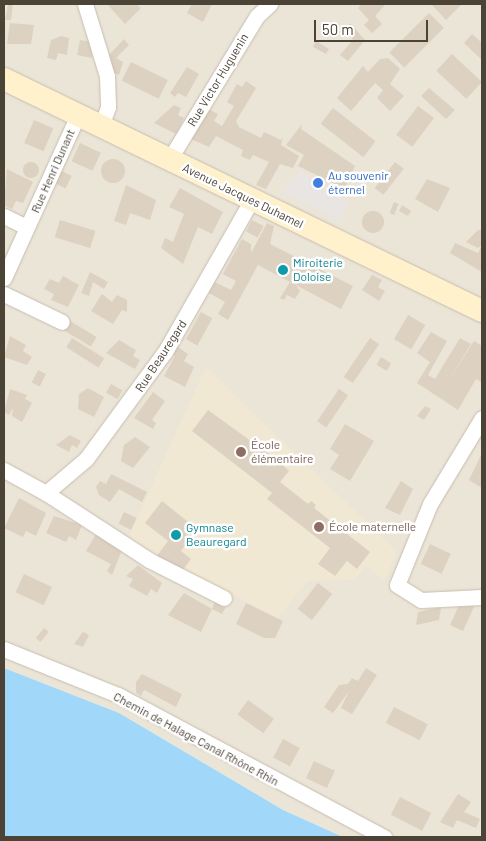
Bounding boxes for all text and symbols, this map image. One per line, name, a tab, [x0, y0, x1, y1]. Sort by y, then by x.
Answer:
scale bar	[316, 10, 430, 42]
text: 50 m	[322, 20, 354, 38]
street label: Rue Victor Huguenin	[185, 31, 251, 129]
street label: Rue Henri Dunant	[28, 127, 78, 215]
street label: Avenue Jacques Duhamel	[180, 160, 306, 232]
place label: Au souvenir éternel	[328, 169, 389, 197]
marker: Au souvenir éternel	[312, 177, 324, 189]
place label: Miroiterie Doloise	[293, 256, 343, 284]
marker: Miroiterie Doloise	[277, 264, 289, 276]
street label: Rue Beauregard	[132, 317, 190, 395]
place label: École élémentaire	[251, 438, 314, 466]
marker: École élémentaire	[235, 446, 247, 458]
place label: École maternelle	[329, 520, 416, 534]
place label: Gymnase Beauregard	[186, 521, 247, 549]
marker: École maternelle	[313, 521, 325, 533]
marker: Gymnase Beauregard	[170, 529, 182, 541]
street label: Chemin de Halage Canal Rhône Rhin	[111, 689, 281, 789]

